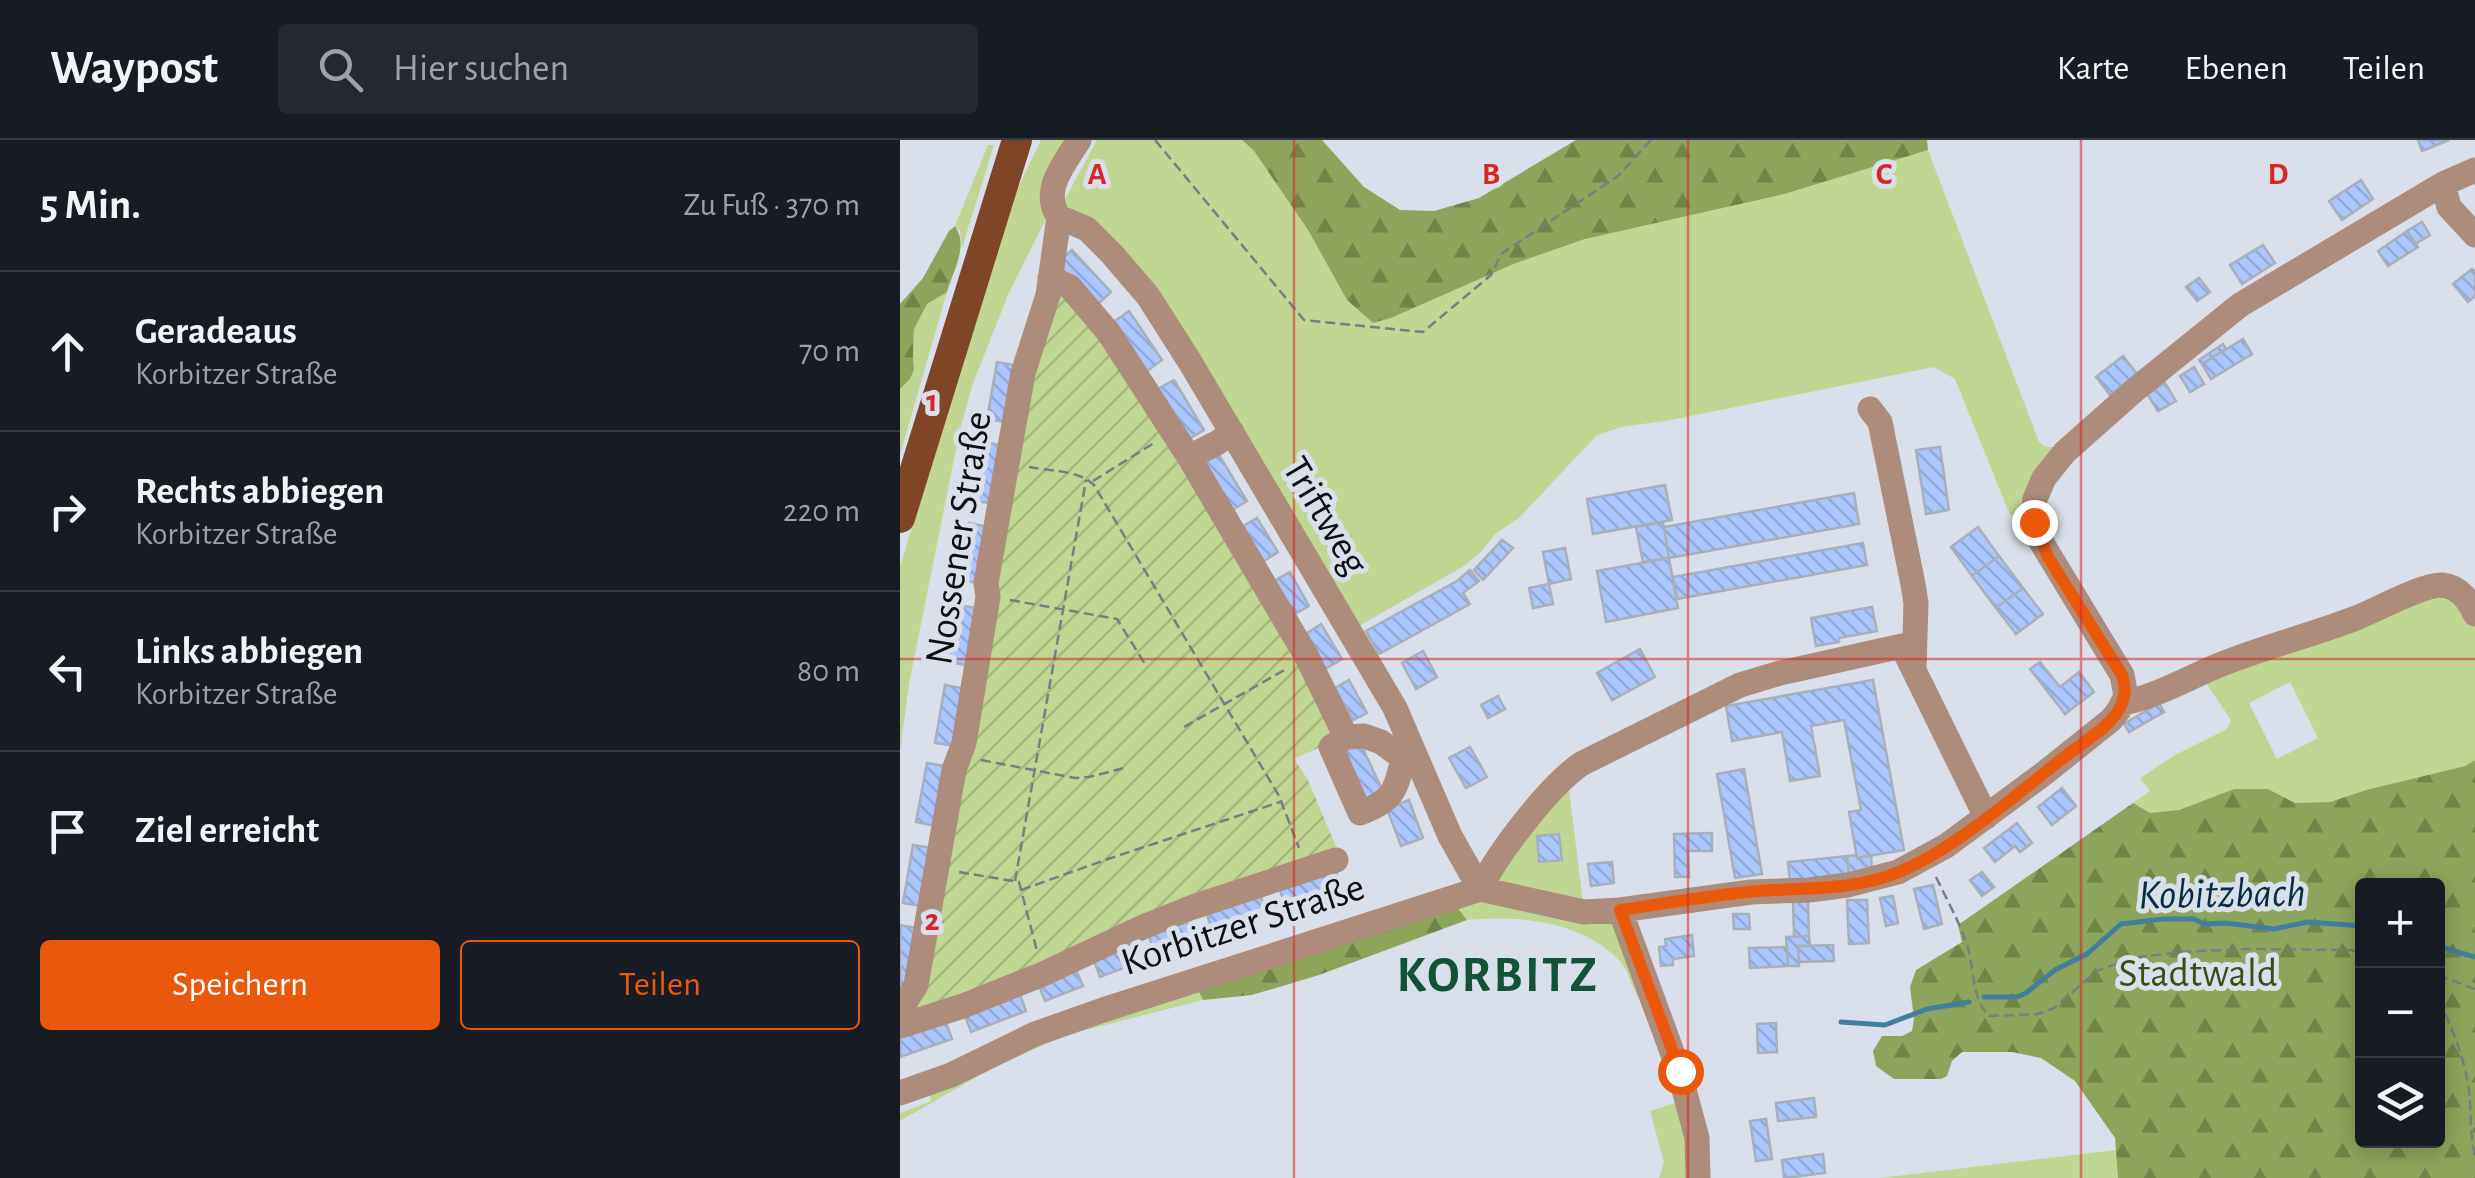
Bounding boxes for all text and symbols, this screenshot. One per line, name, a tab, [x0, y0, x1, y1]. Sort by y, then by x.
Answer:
search box	[278, 24, 978, 114]
icon: search	[313, 42, 368, 97]
text: Waypost	[50, 45, 218, 93]
text: Hier suchen	[393, 50, 569, 88]
text: Karte	[2057, 51, 2129, 86]
text: Ebenen	[2184, 51, 2288, 86]
text: Teilen	[2343, 51, 2425, 86]
text: A	[1087, 158, 1107, 190]
text: B	[1482, 158, 1500, 190]
text: C	[1876, 158, 1893, 190]
text: D	[2268, 158, 2289, 190]
text: 5 Min.	[40, 184, 141, 226]
text: Zu Fuß · 370 m	[683, 189, 860, 221]
text: Geradeaus	[135, 313, 297, 351]
icon: ahead	[40, 324, 95, 379]
text: 70 m	[799, 335, 860, 367]
text: Korbitzer Straße	[135, 358, 338, 390]
text: 1	[926, 385, 938, 417]
street label: Nossener Straße	[919, 408, 999, 668]
street label: Triftweg	[1275, 451, 1376, 582]
text: Rechts abbiegen	[135, 473, 384, 511]
icon: right	[40, 484, 95, 539]
text: 220 m	[783, 495, 860, 527]
route end	[2012, 500, 2058, 546]
text: Korbitzer Straße	[135, 518, 338, 550]
text: Links abbiegen	[135, 633, 363, 671]
icon: left	[40, 644, 95, 699]
text: 80 m	[797, 655, 860, 687]
text: Korbitzer Straße	[135, 678, 338, 710]
icon: arrive	[40, 804, 95, 859]
text: Ziel erreicht	[135, 812, 319, 850]
street label: Korbitzer Straße	[1116, 867, 1370, 983]
water label: Kobitzbach	[2138, 872, 2306, 916]
map controls	[2355, 878, 2445, 1148]
button: +	[2355, 878, 2445, 968]
text: 2	[924, 904, 940, 936]
button: Speichern	[40, 940, 440, 1030]
button: Teilen	[460, 940, 860, 1030]
district label: KORBITZ	[1397, 951, 1599, 1001]
park label: Stadtwald	[2119, 954, 2277, 994]
button: −	[2355, 968, 2445, 1058]
route start	[1658, 1049, 1704, 1095]
button: layers	[2355, 1058, 2445, 1148]

